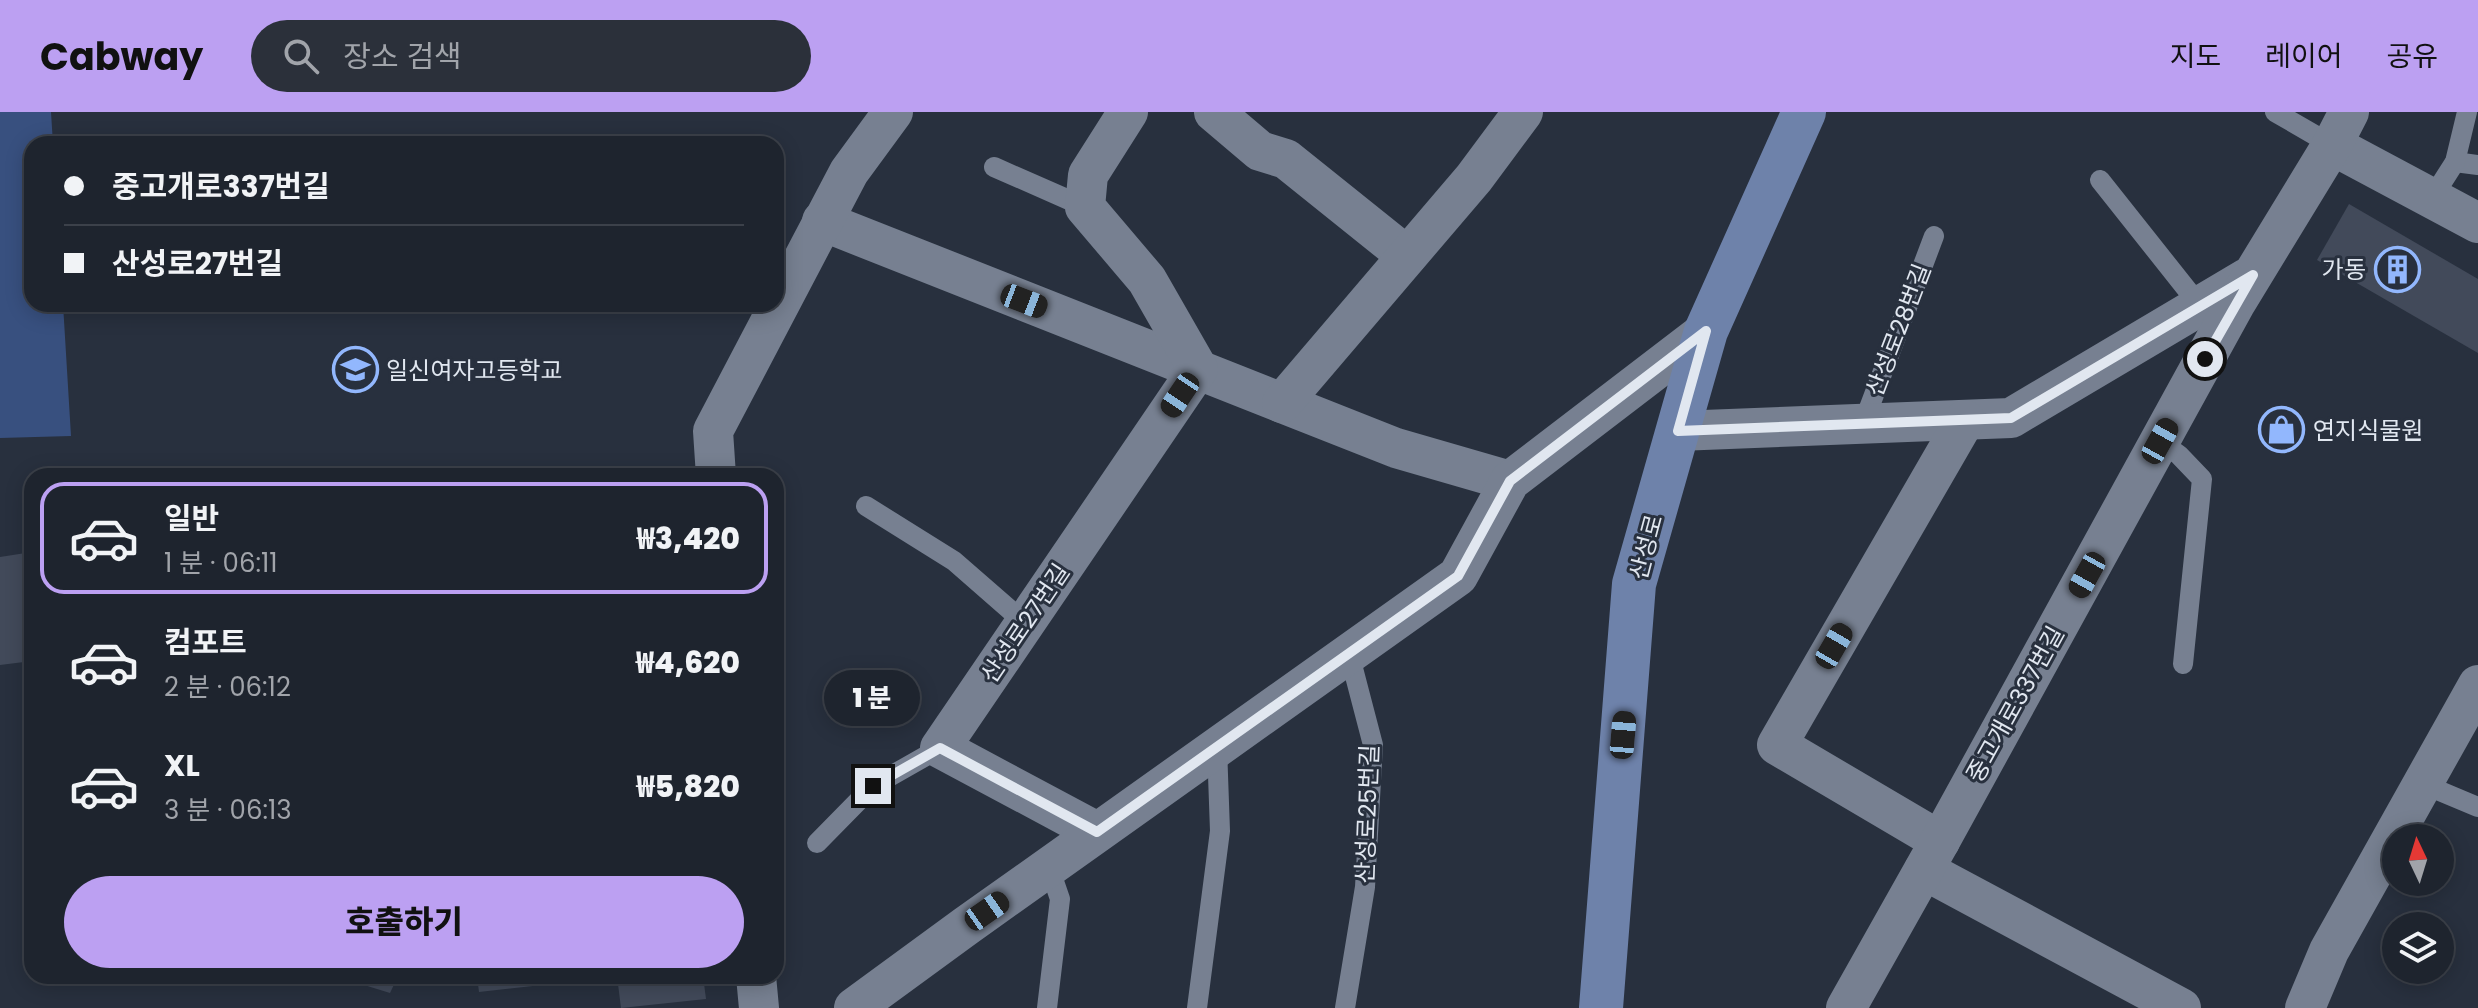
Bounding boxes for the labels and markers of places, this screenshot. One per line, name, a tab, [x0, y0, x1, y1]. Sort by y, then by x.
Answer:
building icon: 가동	[2373, 245, 2421, 293]
place label: 가동	[2322, 253, 2366, 286]
school or university icon: 일신여자고등학교	[331, 346, 379, 394]
place label: 일신여자고등학교	[386, 354, 563, 387]
shop icon: 연지식물원	[2258, 406, 2306, 454]
place label: 연지식물원	[2313, 414, 2423, 447]

